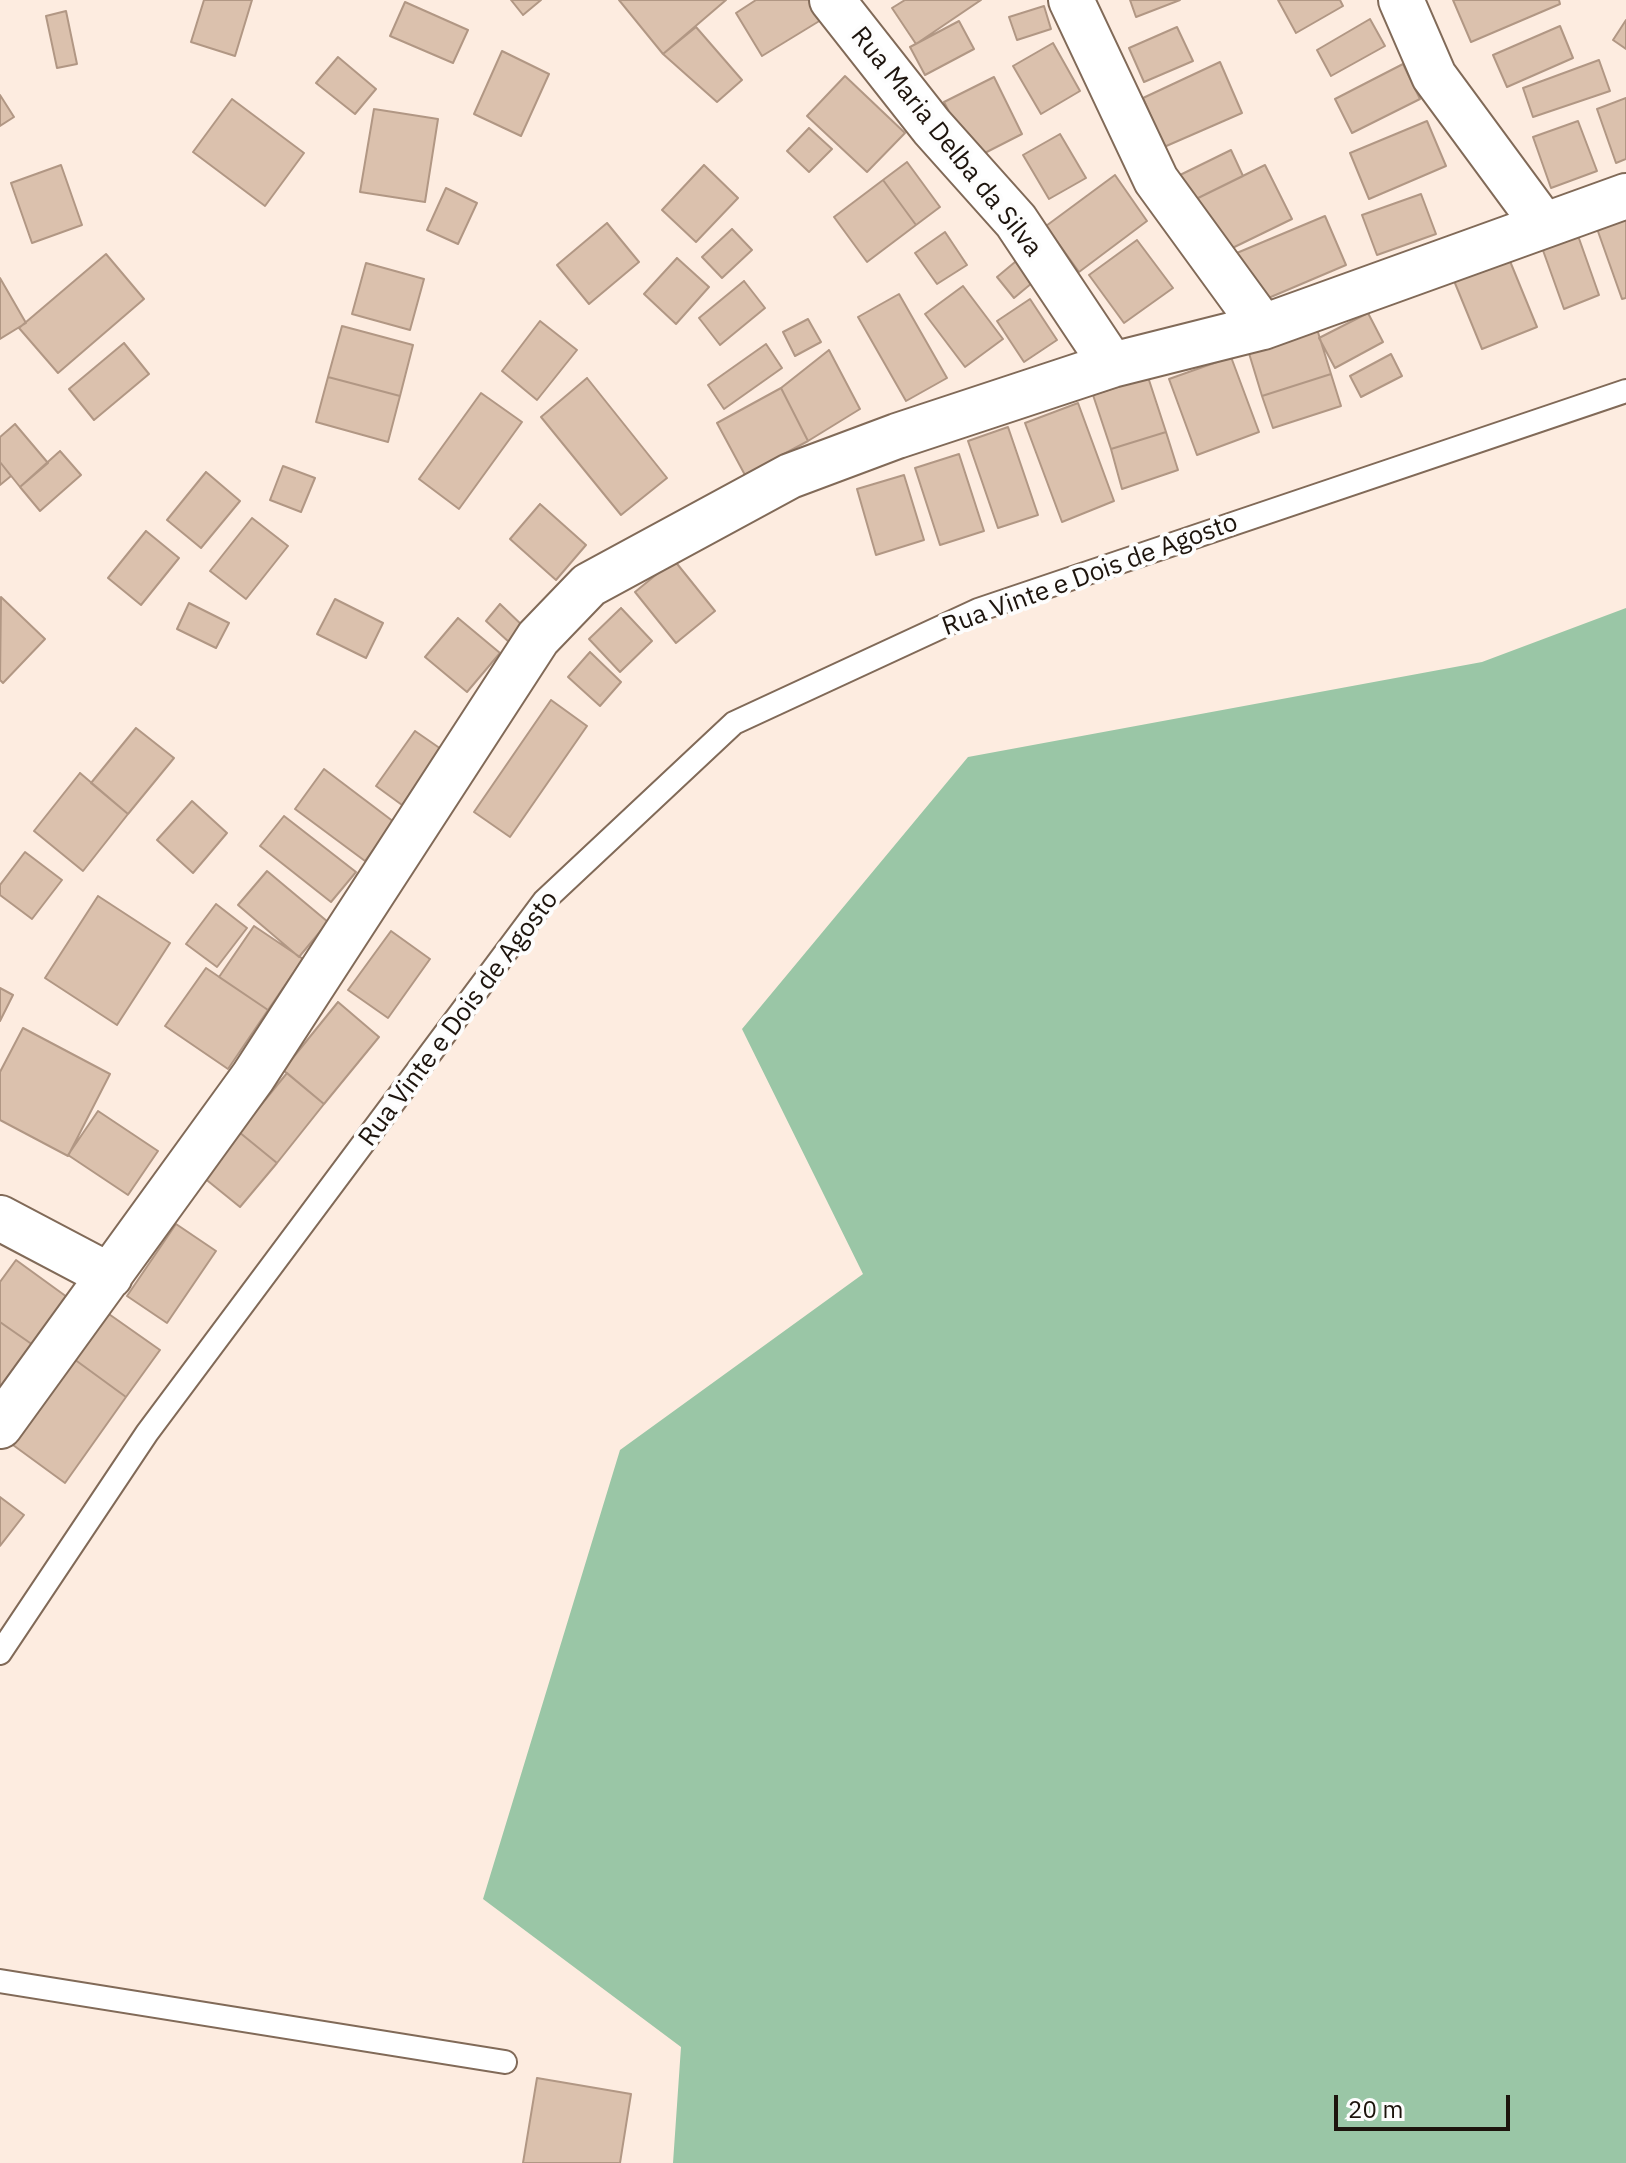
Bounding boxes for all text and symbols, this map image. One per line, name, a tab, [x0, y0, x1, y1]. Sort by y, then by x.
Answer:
street label: Rua Maria Delba da Silva	[844, 21, 1048, 263]
street label: Rua Vinte e Dois de Agosto	[938, 507, 1242, 643]
street label: Rua Vinte e Dois de Agosto	[353, 885, 565, 1153]
scale bar	[1338, 2079, 1514, 2129]
text: 20 m	[1348, 2093, 1403, 2125]

